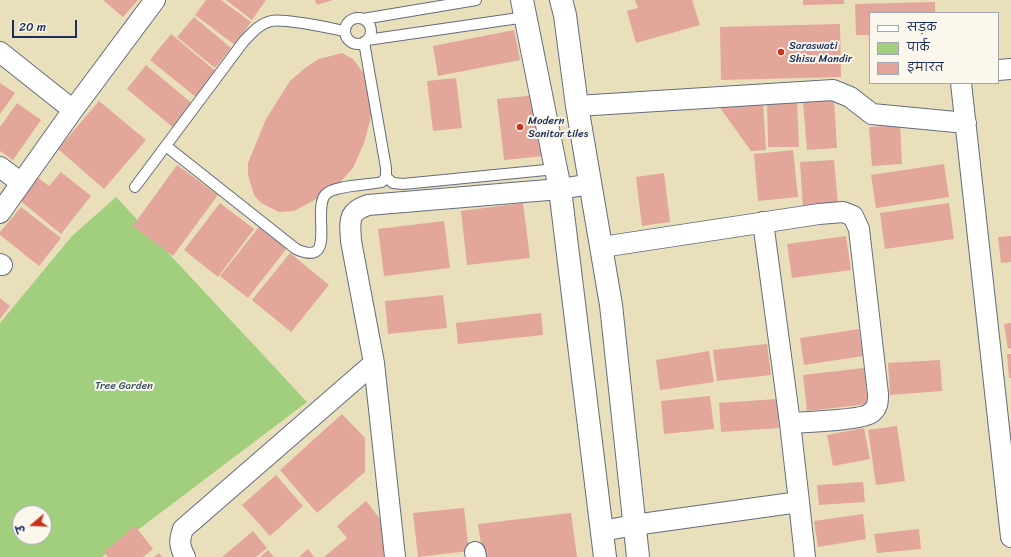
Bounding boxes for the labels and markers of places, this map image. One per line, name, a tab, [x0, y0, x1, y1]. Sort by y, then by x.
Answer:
place label: Saraswati Shisu Mandir	[789, 39, 852, 65]
marker: Saraswati Shisu Mandir	[776, 47, 786, 57]
place label: Modern Sanitar tiles	[528, 114, 588, 140]
marker: Modern Sanitar tiles	[515, 122, 525, 132]

